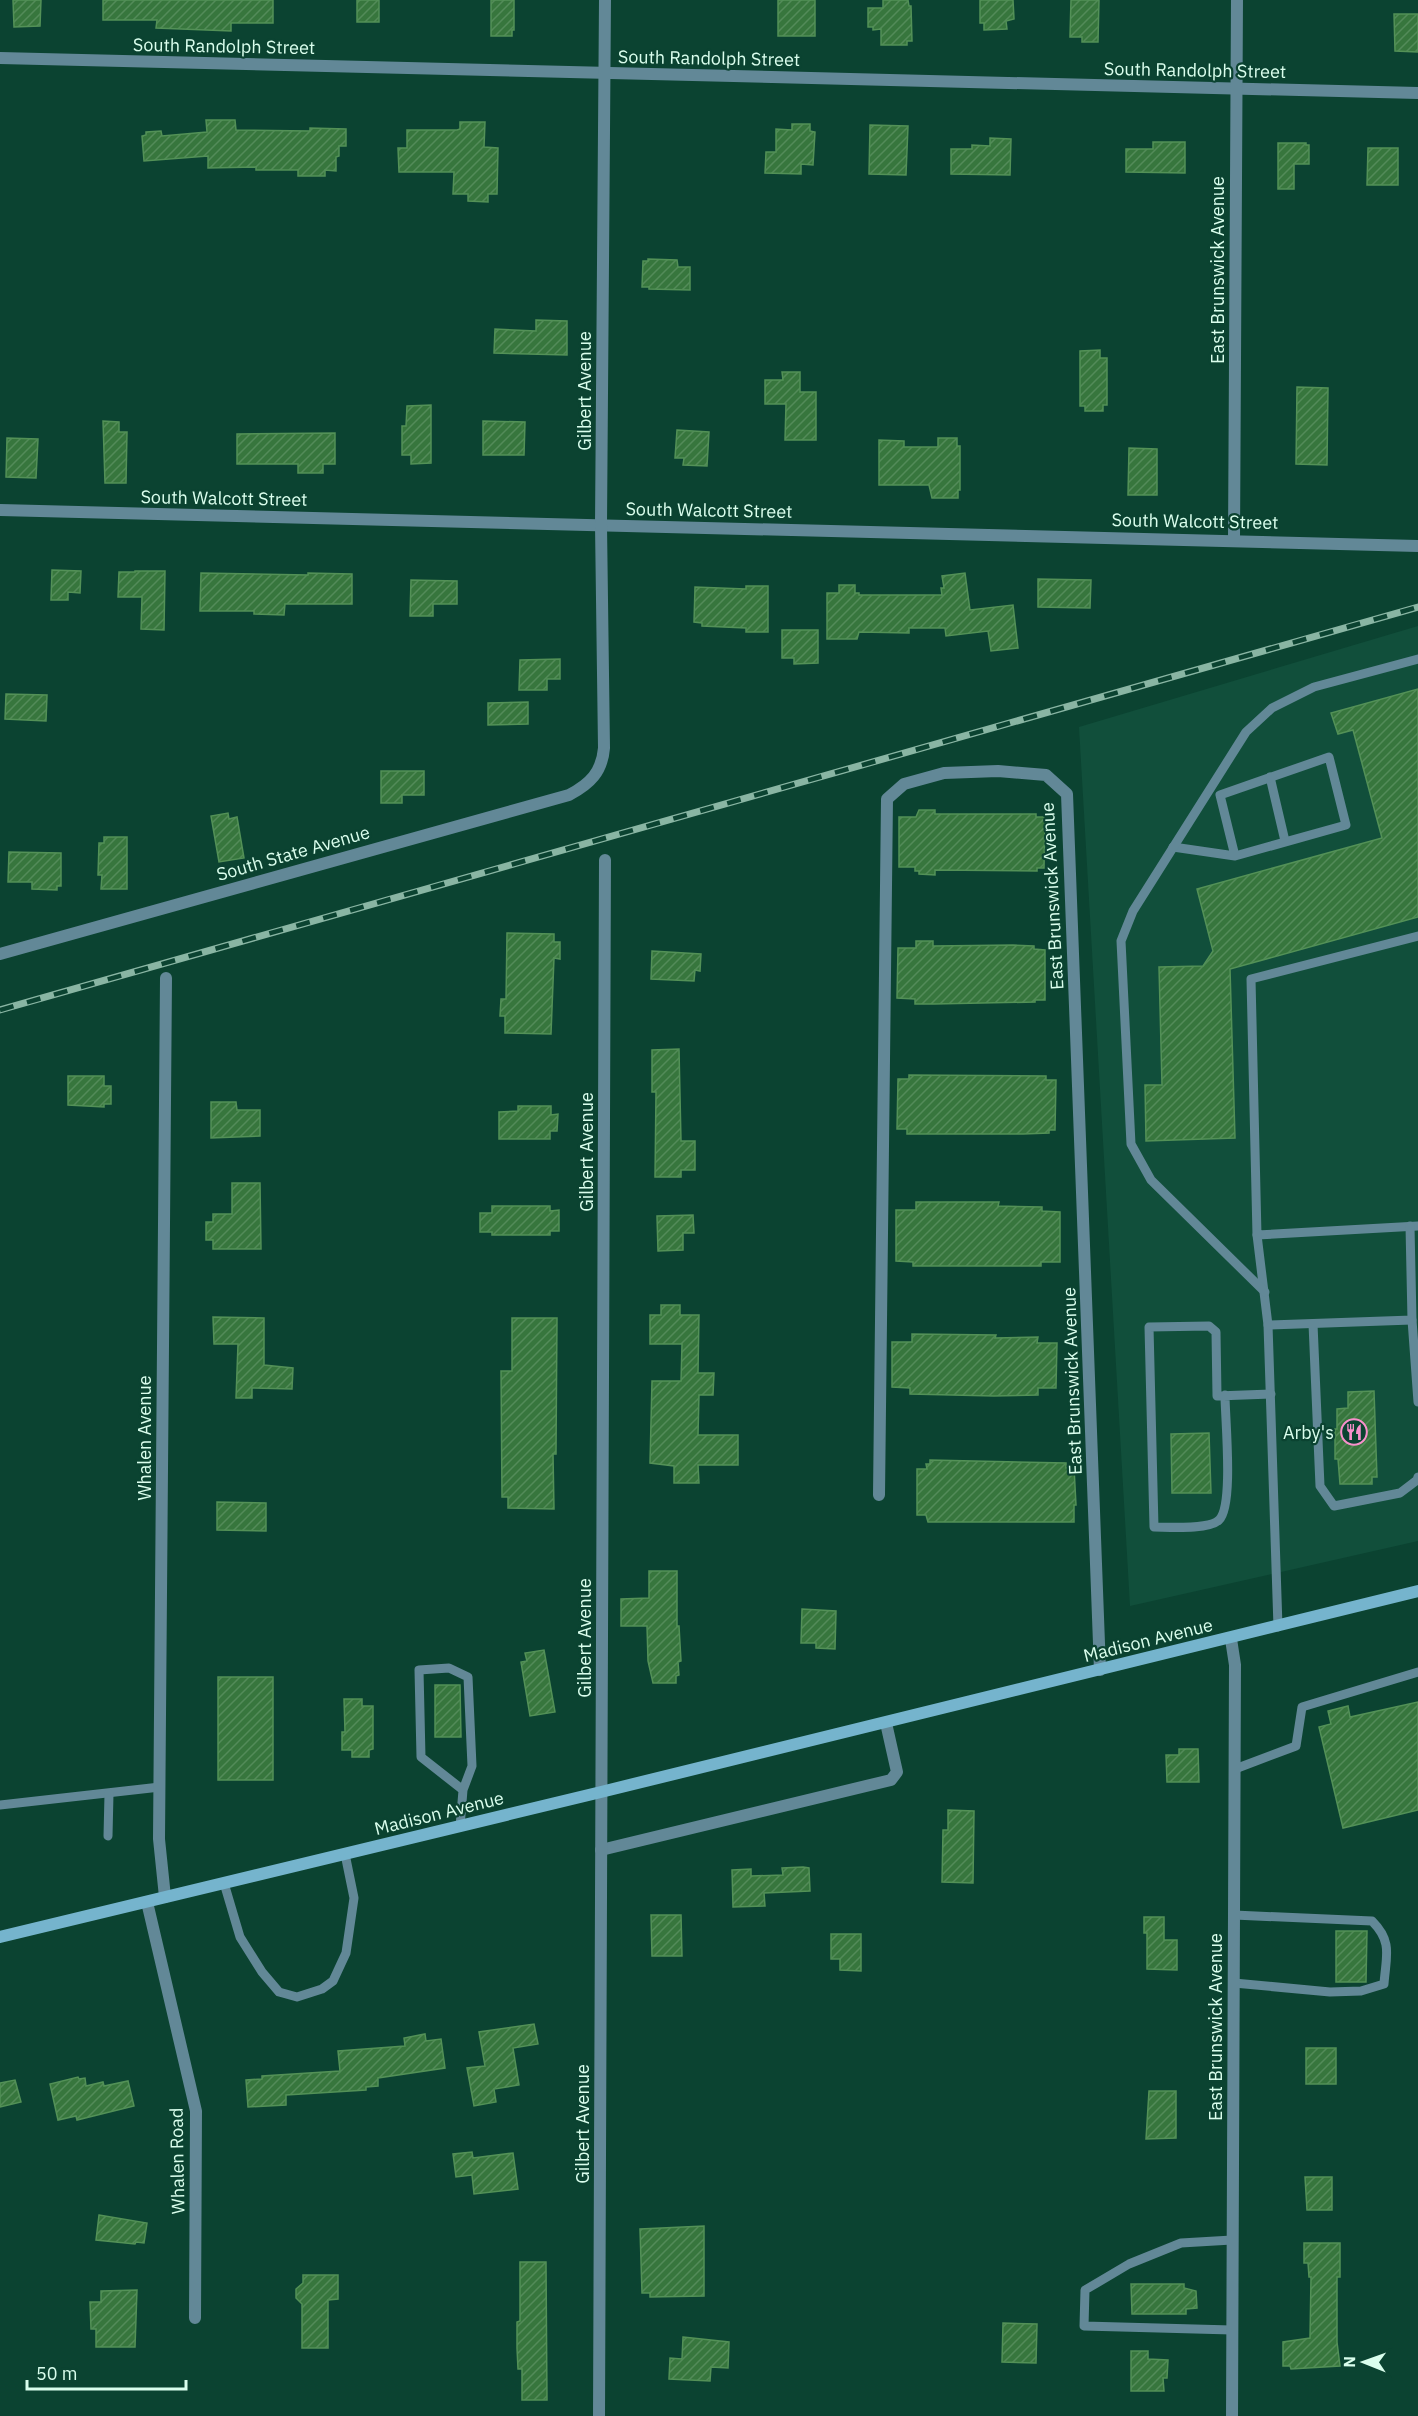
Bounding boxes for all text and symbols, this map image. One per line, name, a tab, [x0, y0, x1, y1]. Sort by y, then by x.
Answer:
street label: South Randolph Street	[133, 33, 315, 59]
street label: South Randolph Street	[618, 45, 800, 71]
street label: South Randolph Street	[1104, 57, 1286, 83]
street label: East Brunswick Avenue	[1206, 176, 1229, 364]
street label: Gilbert Avenue	[573, 331, 596, 451]
street label: South Walcott Street	[140, 485, 308, 511]
street label: South Walcott Street	[625, 497, 793, 523]
street label: South Walcott Street	[1111, 508, 1279, 534]
street label: East Brunswick Avenue	[1036, 801, 1068, 990]
street label: South State Avenue	[214, 820, 372, 886]
street label: Gilbert Avenue	[575, 1092, 598, 1212]
street label: East Brunswick Avenue	[1057, 1287, 1087, 1475]
street label: Whalen Avenue	[133, 1375, 156, 1501]
restaurant icon: Arby's	[1339, 1417, 1369, 1447]
place label: Arby's	[1283, 1421, 1334, 1444]
street label: Gilbert Avenue	[573, 1578, 596, 1698]
street label: Madison Avenue	[1081, 1613, 1215, 1667]
street label: Madison Avenue	[372, 1786, 506, 1840]
street label: East Brunswick Avenue	[1204, 1933, 1227, 2121]
street label: Gilbert Avenue	[571, 2064, 594, 2184]
street label: Whalen Road	[165, 2108, 189, 2214]
north arrow	[1334, 2332, 1394, 2392]
scale bar	[27, 2353, 186, 2391]
text: N	[1339, 2356, 1359, 2368]
text: 50 m	[36, 2362, 78, 2385]

